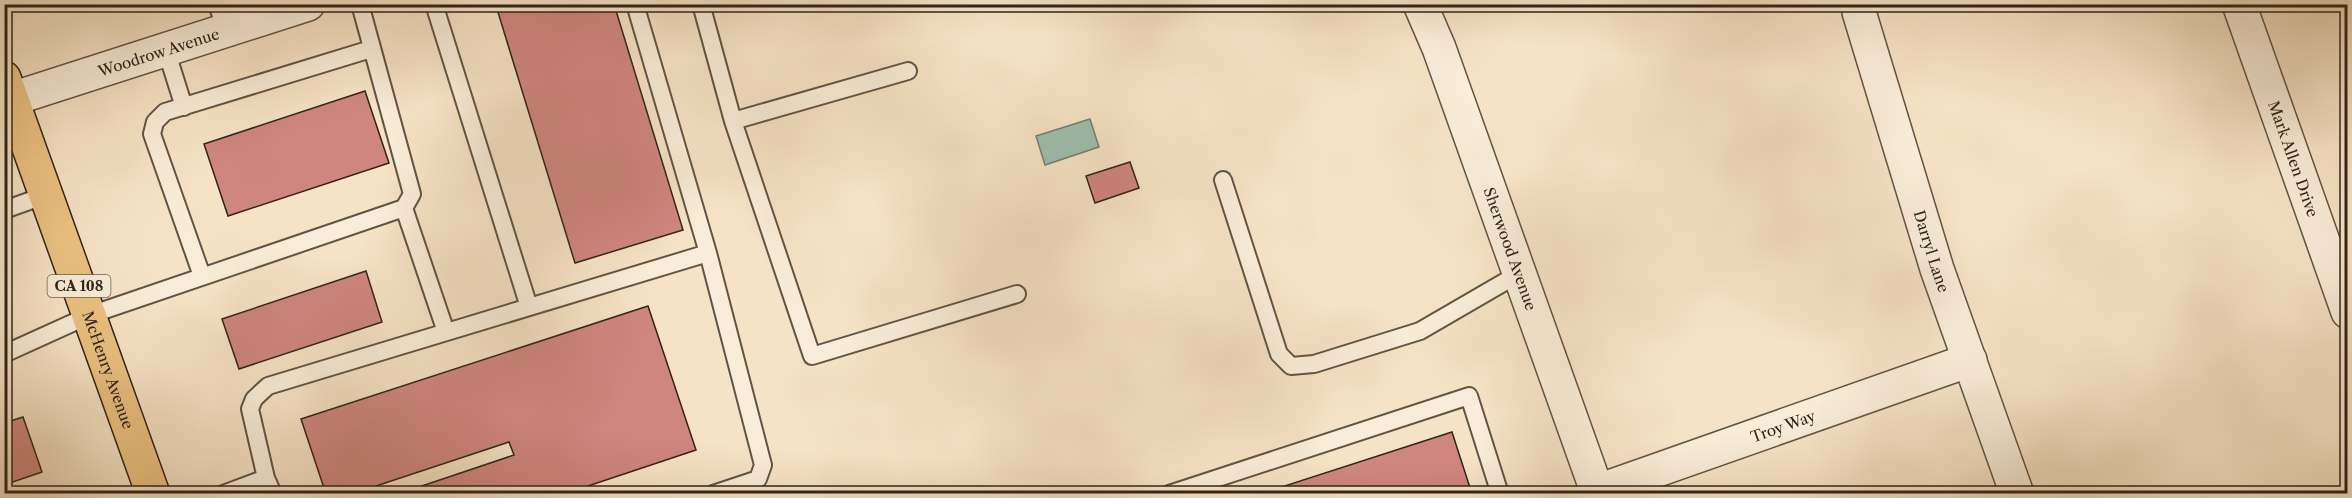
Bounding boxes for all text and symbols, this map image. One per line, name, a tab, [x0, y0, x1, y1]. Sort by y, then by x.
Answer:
street label: Woodrow Avenue	[95, 24, 222, 81]
street label: Mark Allen Drive	[2264, 98, 2323, 219]
street label: Sherwood Avenue	[1480, 185, 1541, 313]
street label: Darryl Lane	[1910, 208, 1954, 295]
road number: CA 108	[48, 275, 110, 297]
street label: McHenry Avenue	[79, 308, 138, 431]
street label: Troy Way	[1748, 406, 1818, 446]

